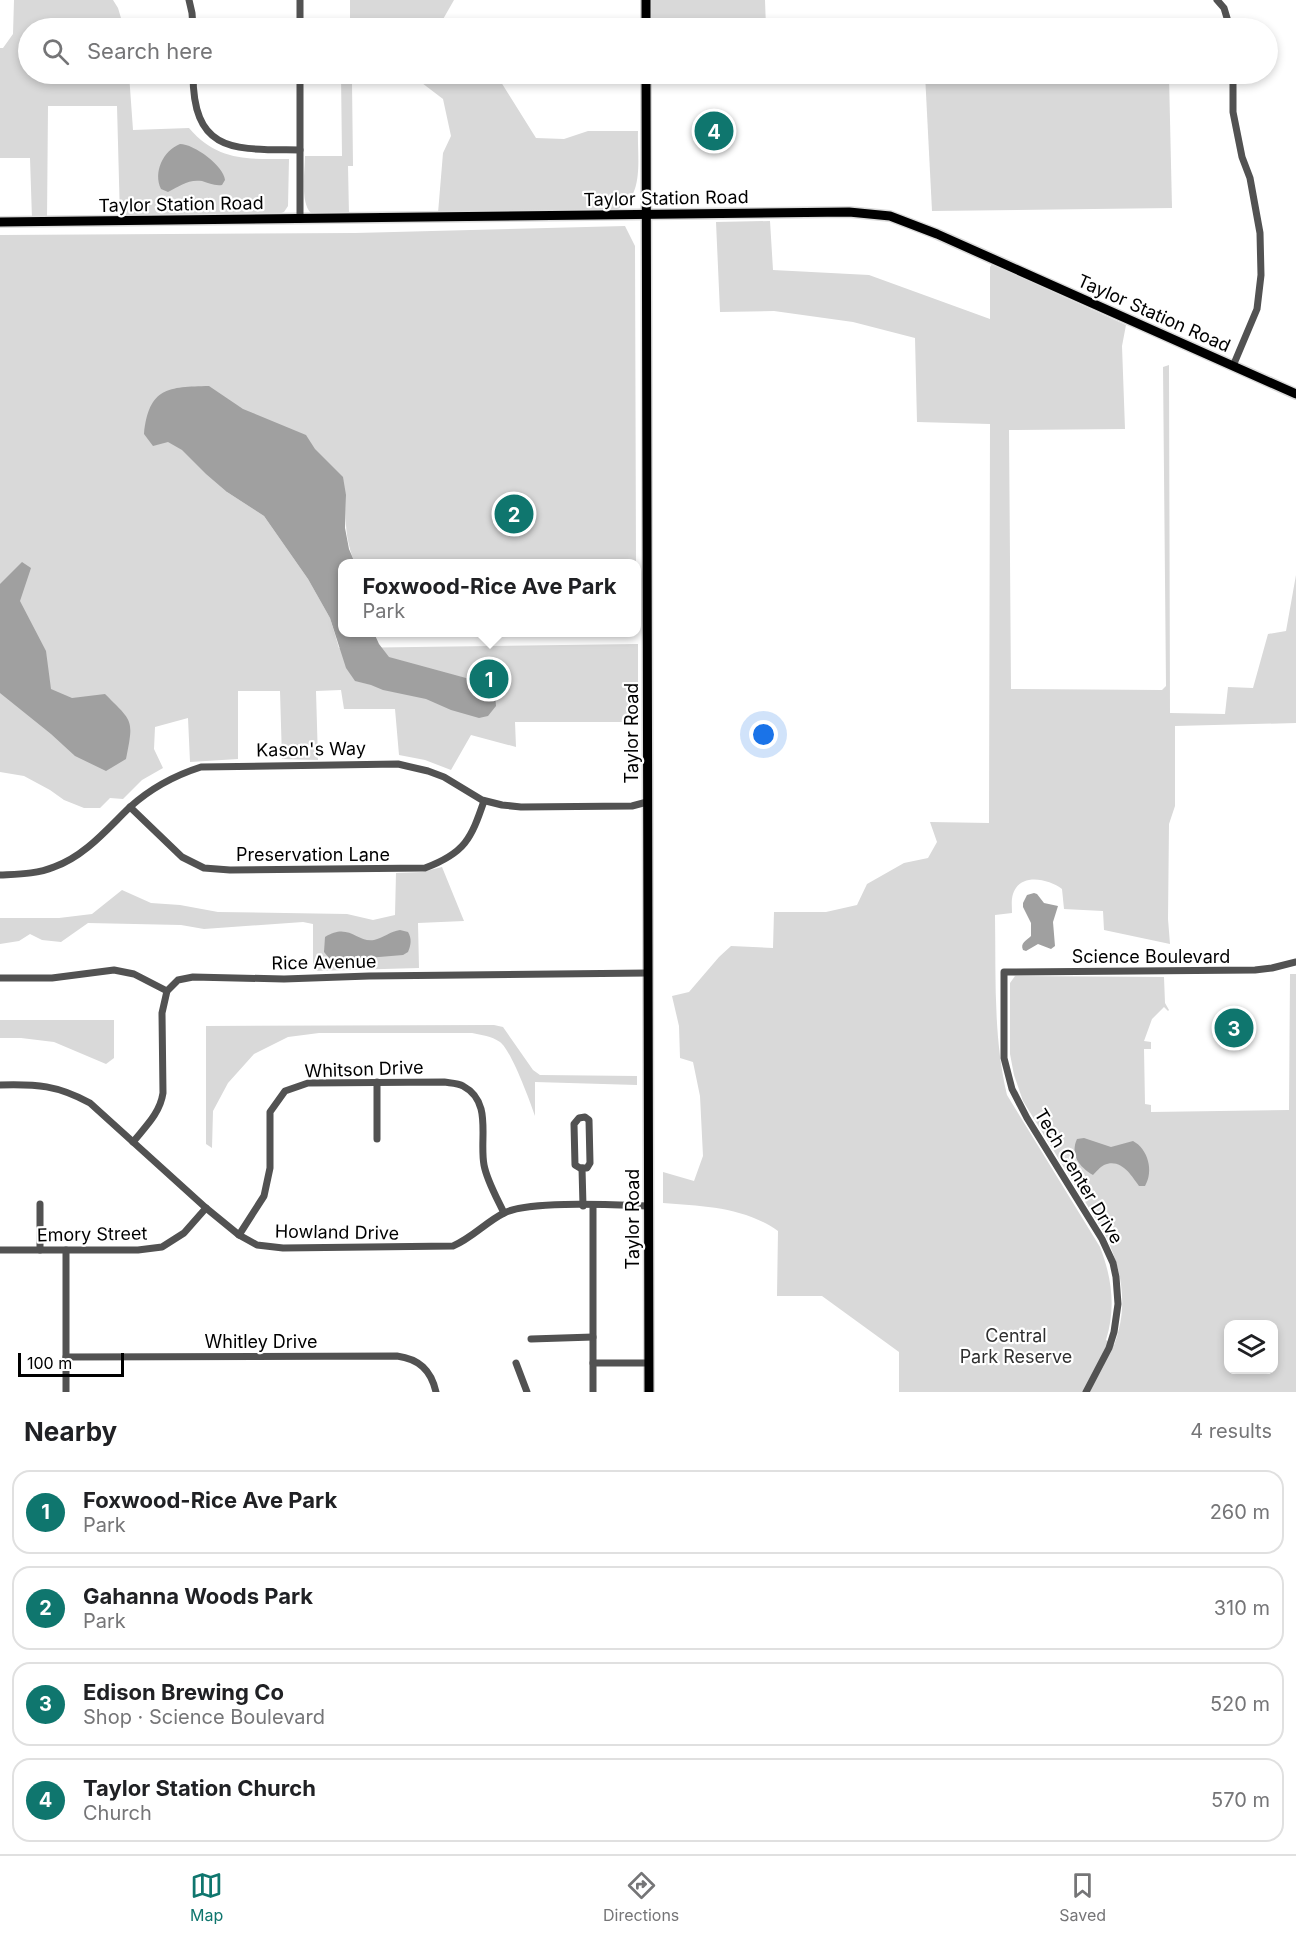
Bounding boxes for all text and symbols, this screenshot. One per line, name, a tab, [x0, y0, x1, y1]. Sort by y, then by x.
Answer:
search box	[18, 18, 1278, 84]
icon: search	[39, 35, 72, 68]
text: Search here	[87, 38, 213, 64]
pin: 4	[694, 108, 734, 154]
street label: Taylor Station Road	[583, 186, 749, 210]
street label: Taylor Station Road	[98, 192, 264, 216]
street label: Taylor Station Road	[1074, 270, 1234, 356]
pin: 2	[494, 492, 534, 536]
popup	[338, 559, 641, 637]
text: Foxwood-Rice Ave Park	[362, 573, 617, 599]
text: Park	[362, 599, 405, 623]
pin: 1	[470, 656, 508, 702]
street label: Taylor Road	[621, 683, 642, 783]
your location	[749, 720, 778, 749]
street label: Kason's Way	[256, 738, 366, 760]
street label: Preservation Lane	[236, 844, 390, 865]
street label: Science Boulevard	[1072, 946, 1230, 967]
street label: Rice Avenue	[271, 951, 377, 973]
pin: 3	[1214, 1006, 1254, 1050]
street label: Whitson Drive	[304, 1056, 424, 1082]
street label: Tech Center Drive	[1030, 1105, 1128, 1247]
street label: Taylor Road	[622, 1169, 643, 1269]
street label: Howland Drive	[275, 1220, 399, 1244]
street label: Emory Street	[37, 1223, 147, 1245]
map controls	[1224, 1320, 1278, 1374]
button: layers	[1224, 1320, 1278, 1374]
park label: Central Park Reserve	[960, 1325, 1072, 1367]
street label: Whitley Drive	[205, 1331, 317, 1352]
scale bar	[18, 1350, 124, 1378]
text: 100 m	[27, 1353, 72, 1373]
text: Nearby	[24, 1416, 117, 1447]
text: 4 results	[1190, 1419, 1272, 1443]
text: Foxwood-Rice Ave Park	[83, 1487, 337, 1513]
text: 1	[41, 1500, 50, 1524]
text: 260 m	[1210, 1500, 1270, 1524]
text: Park	[83, 1513, 126, 1537]
text: Gahanna Woods Park	[83, 1583, 313, 1609]
text: 2	[39, 1596, 52, 1620]
text: 310 m	[1214, 1596, 1270, 1620]
text: Park	[83, 1609, 126, 1633]
text: Edison Brewing Co	[83, 1679, 284, 1705]
text: 3	[39, 1692, 52, 1716]
text: 520 m	[1210, 1692, 1270, 1716]
text: Shop · Science Boulevard	[83, 1705, 325, 1729]
text: Taylor Station Church	[83, 1775, 316, 1801]
text: 4	[39, 1788, 52, 1812]
text: 570 m	[1211, 1788, 1270, 1812]
text: Church	[83, 1801, 152, 1825]
tab: Map	[190, 1869, 223, 1925]
tab: Directions	[603, 1869, 679, 1925]
tab: Saved	[1059, 1869, 1106, 1925]

